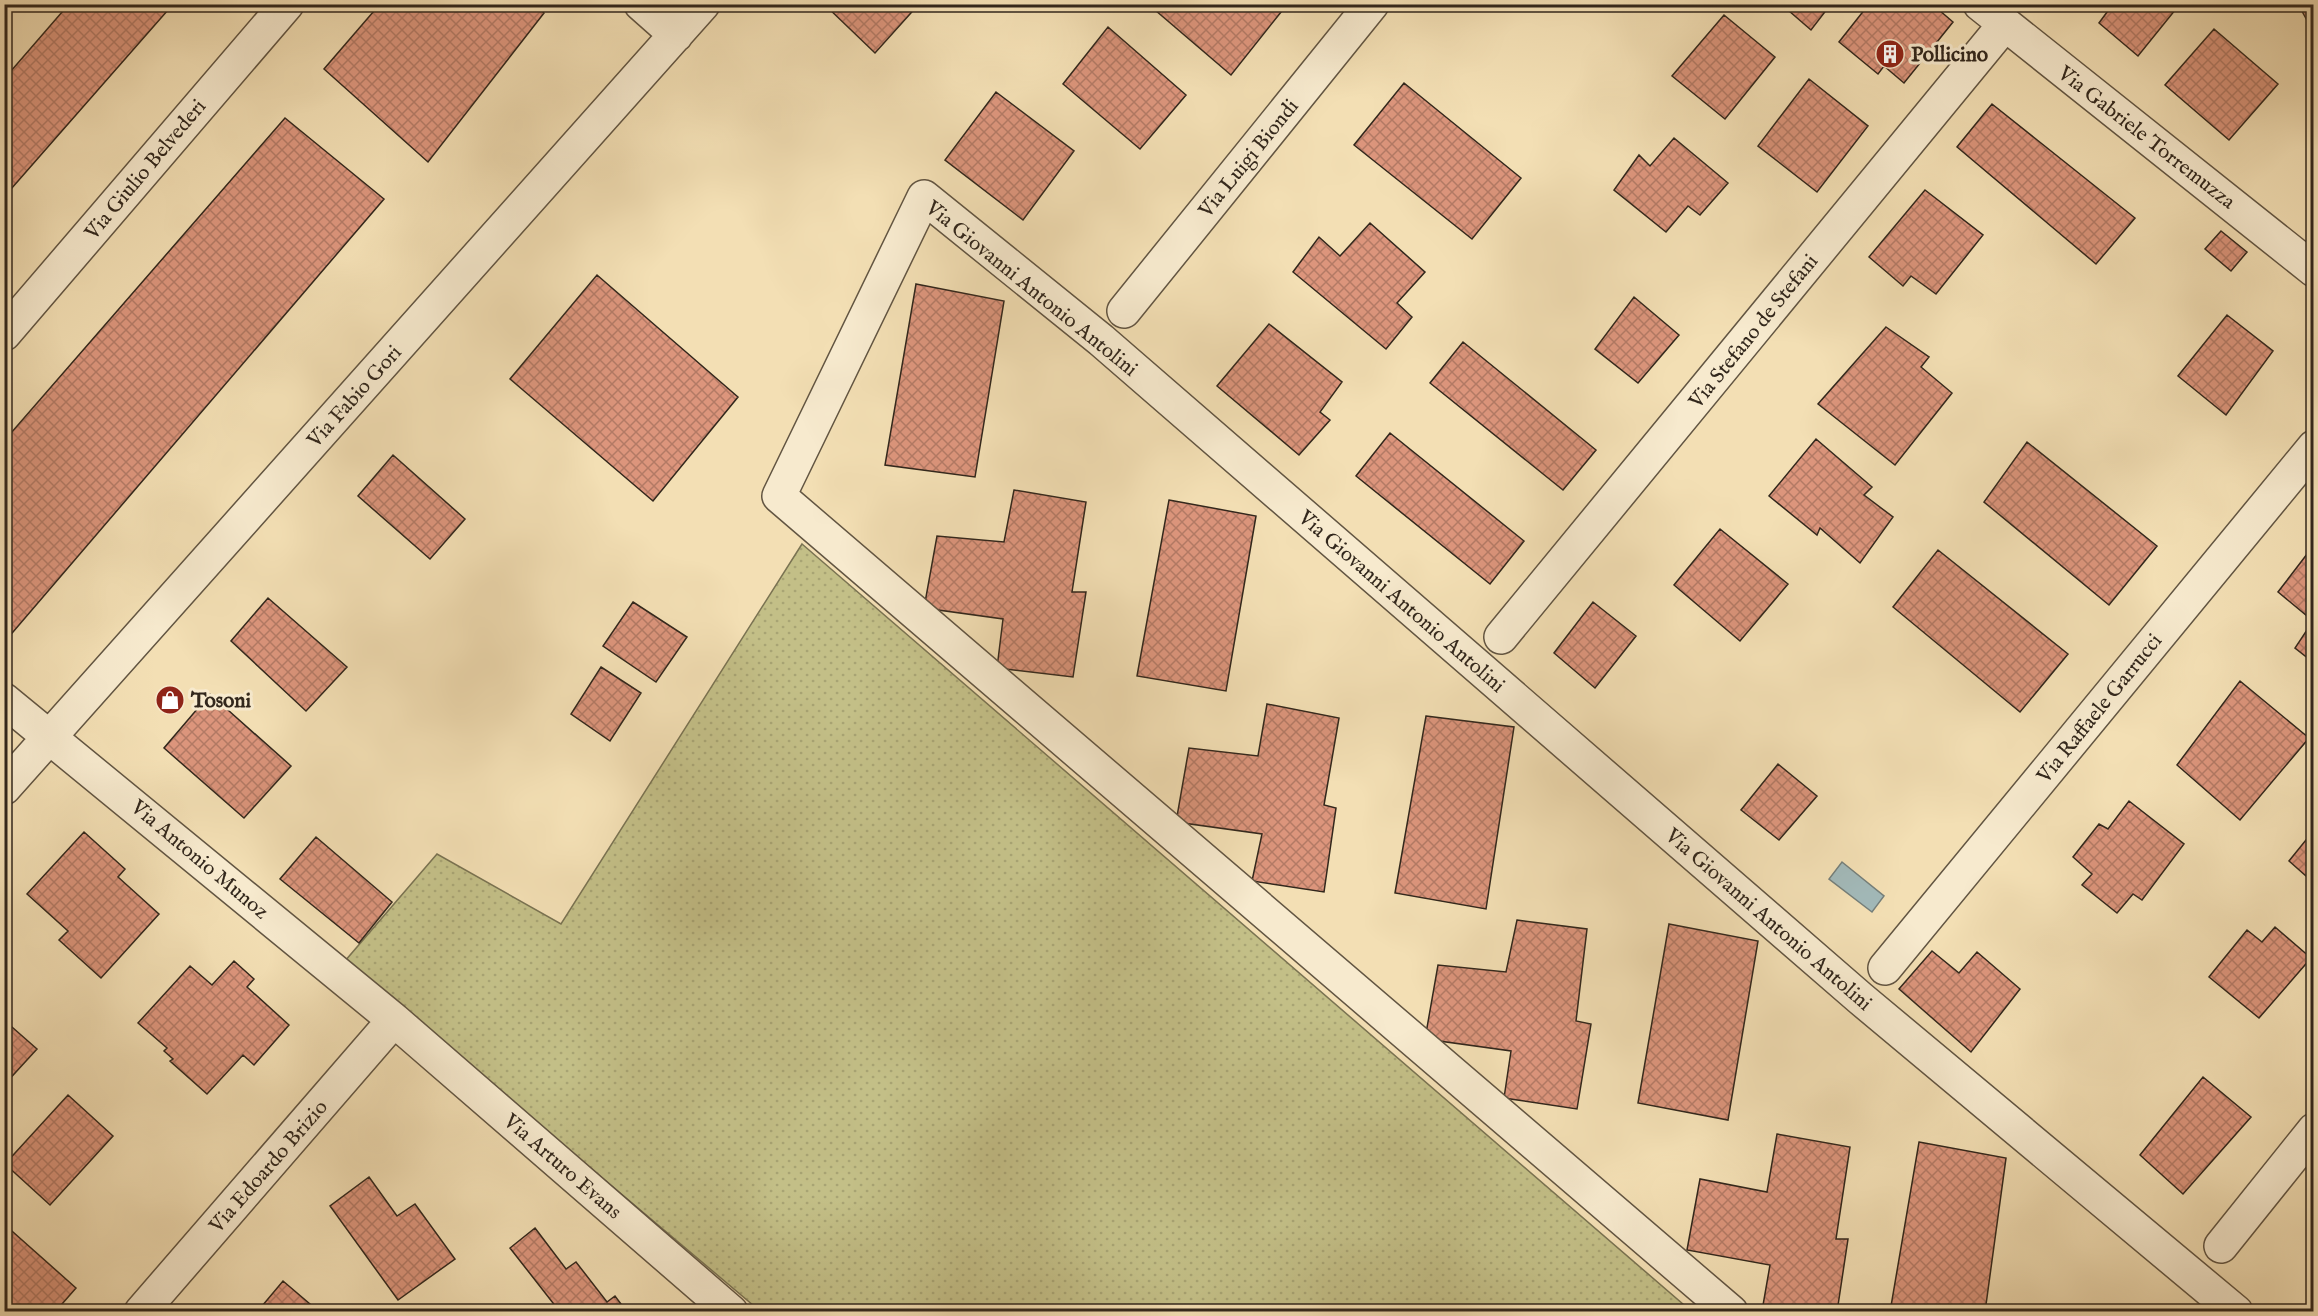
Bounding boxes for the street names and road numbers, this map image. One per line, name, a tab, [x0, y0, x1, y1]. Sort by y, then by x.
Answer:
street label: Via Gabriele Torremuzza	[2051, 60, 2241, 216]
street label: Via Giulio Belvederi	[79, 94, 213, 247]
street label: Via Luigi Biondi	[1193, 94, 1305, 224]
street label: Via Giovanni Antonio Antolini	[919, 195, 1143, 383]
street label: Via Stefano de Stefani	[1683, 249, 1825, 415]
street label: Via Fabio Gori	[301, 340, 408, 455]
street label: Via Giovanni Antonio Antolini	[1291, 504, 1510, 699]
street label: Via Raffaele Garrucci	[2031, 629, 2169, 790]
street label: Via Antonio Munoz	[124, 794, 274, 926]
street label: Via Giovanni Antonio Antolini	[1658, 822, 1877, 1017]
street label: Via Edoardo Brizio	[203, 1095, 334, 1240]
street label: Via Arturo Evans	[497, 1108, 627, 1226]

